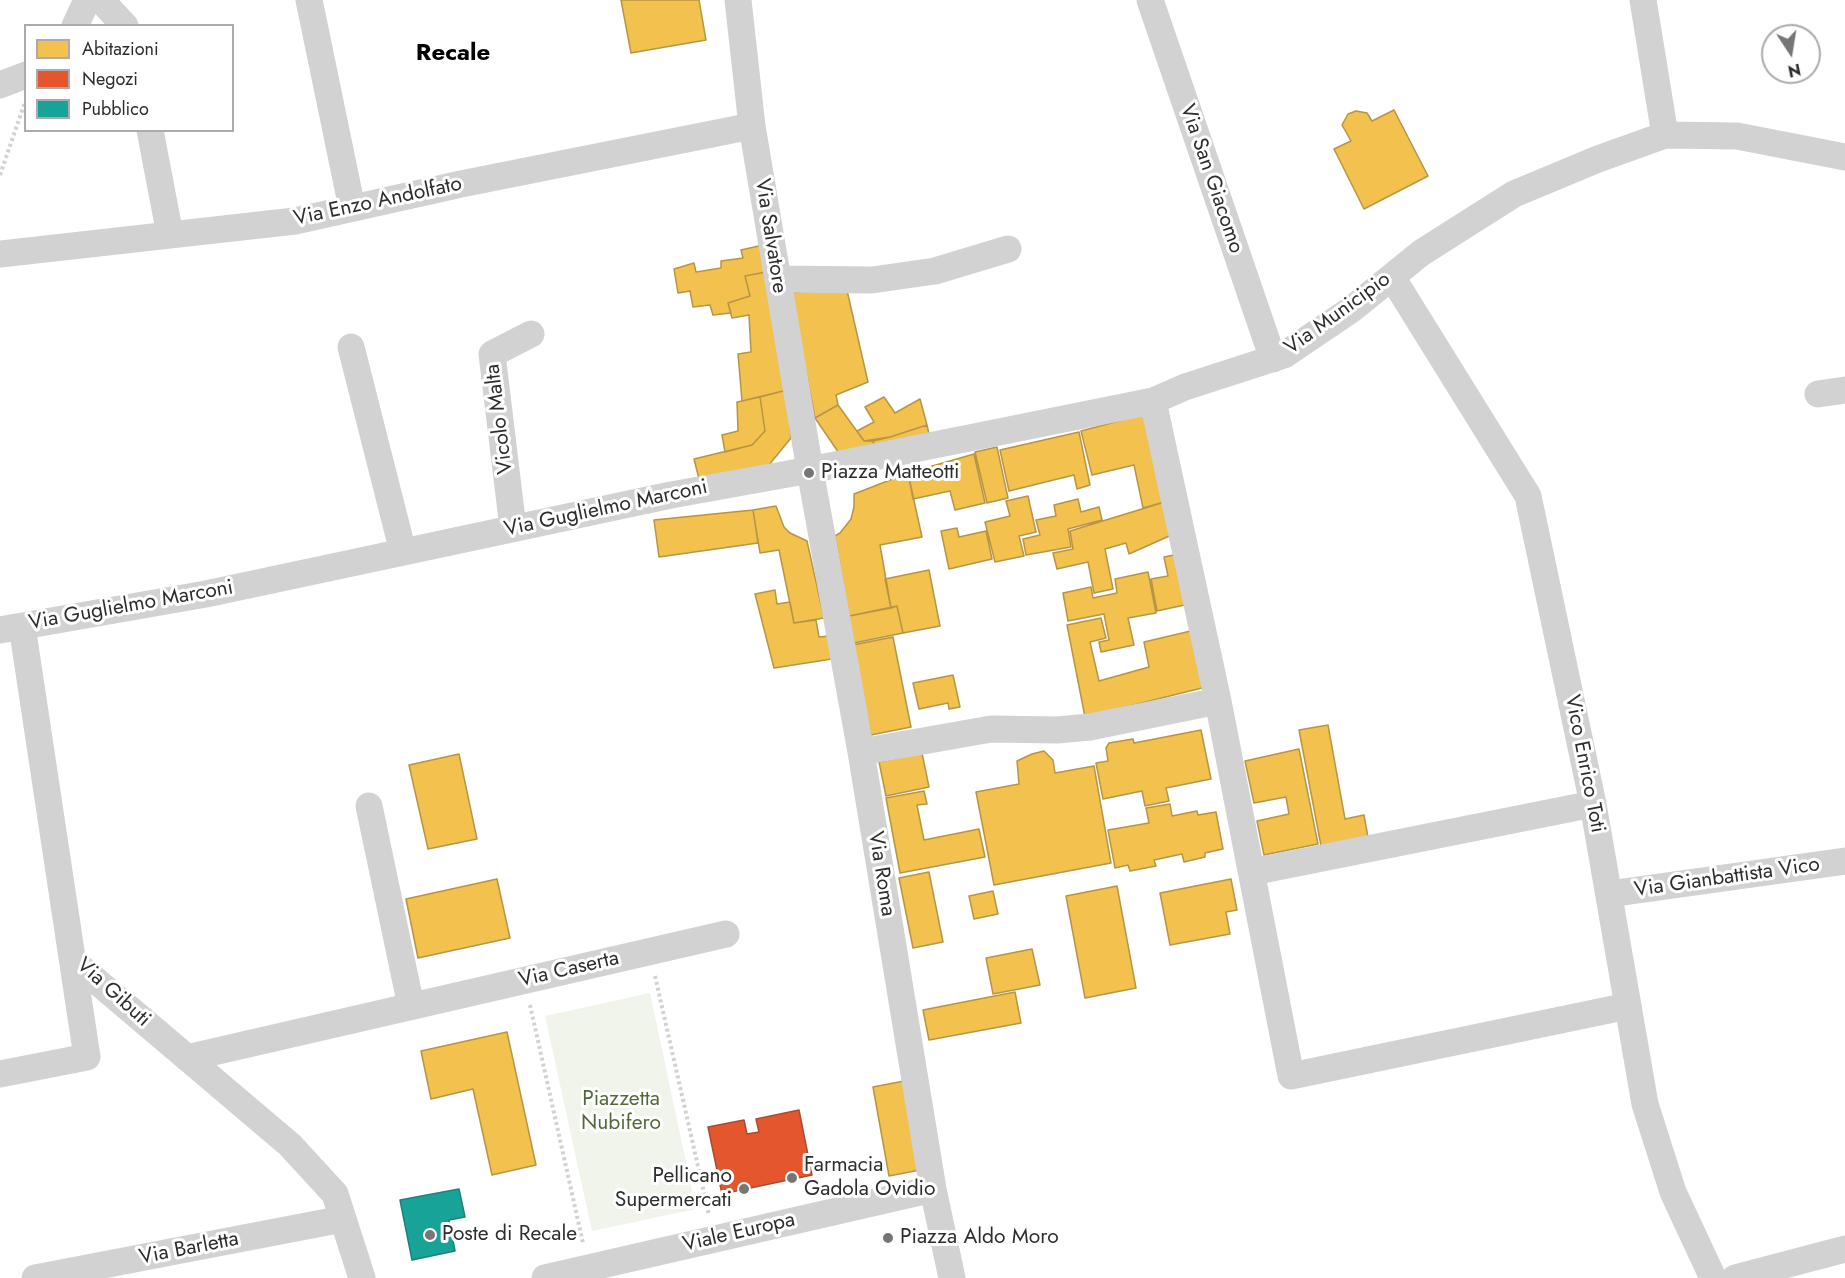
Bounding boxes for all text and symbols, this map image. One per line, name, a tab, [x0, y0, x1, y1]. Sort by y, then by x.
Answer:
legend	[24, 24, 234, 132]
north arrow	[1761, 24, 1821, 84]
text: Abitazioni	[82, 36, 159, 62]
district label: Recale	[416, 40, 490, 68]
text: N	[1786, 58, 1803, 83]
text: Negozi	[82, 66, 138, 92]
text: Pubblico	[82, 96, 149, 122]
street label: Via San Giacomo	[1174, 101, 1248, 257]
street label: Via Enzo Andolfato	[292, 172, 464, 232]
street label: Via Salvatore	[749, 177, 791, 295]
street label: Via Municipio	[1280, 267, 1396, 361]
street label: Vicolo Malta	[481, 363, 519, 475]
place label: Piazza Matteotti	[821, 460, 959, 486]
marker: Piazza Matteotti	[802, 466, 816, 480]
street label: Via Guglielmo Marconi	[502, 475, 710, 543]
street label: Via Guglielmo Marconi	[27, 576, 235, 636]
street label: Vico Enrico Toti	[1558, 693, 1610, 835]
street label: Via Roma	[862, 830, 900, 918]
street label: Via Gianbattista Vico	[1633, 853, 1821, 903]
street label: Via Caserta	[517, 946, 621, 994]
street label: Via Gibuti	[71, 953, 155, 1033]
park label: Piazzetta Nubifero	[581, 1087, 661, 1137]
place label: Farmacia Gadola Ovidio	[804, 1153, 936, 1203]
place label: Pellicano Supermercati	[615, 1164, 732, 1214]
marker: Farmacia Gadola Ovidio	[785, 1171, 799, 1185]
marker: Pellicano Supermercati	[737, 1182, 751, 1196]
street label: Viale Europa	[680, 1208, 798, 1258]
place label: Poste di Recale	[442, 1222, 577, 1248]
place label: Piazza Aldo Moro	[900, 1225, 1059, 1251]
street label: Via Barletta	[137, 1227, 241, 1271]
marker: Poste di Recale	[423, 1228, 437, 1242]
marker: Piazza Aldo Moro	[881, 1231, 895, 1245]

